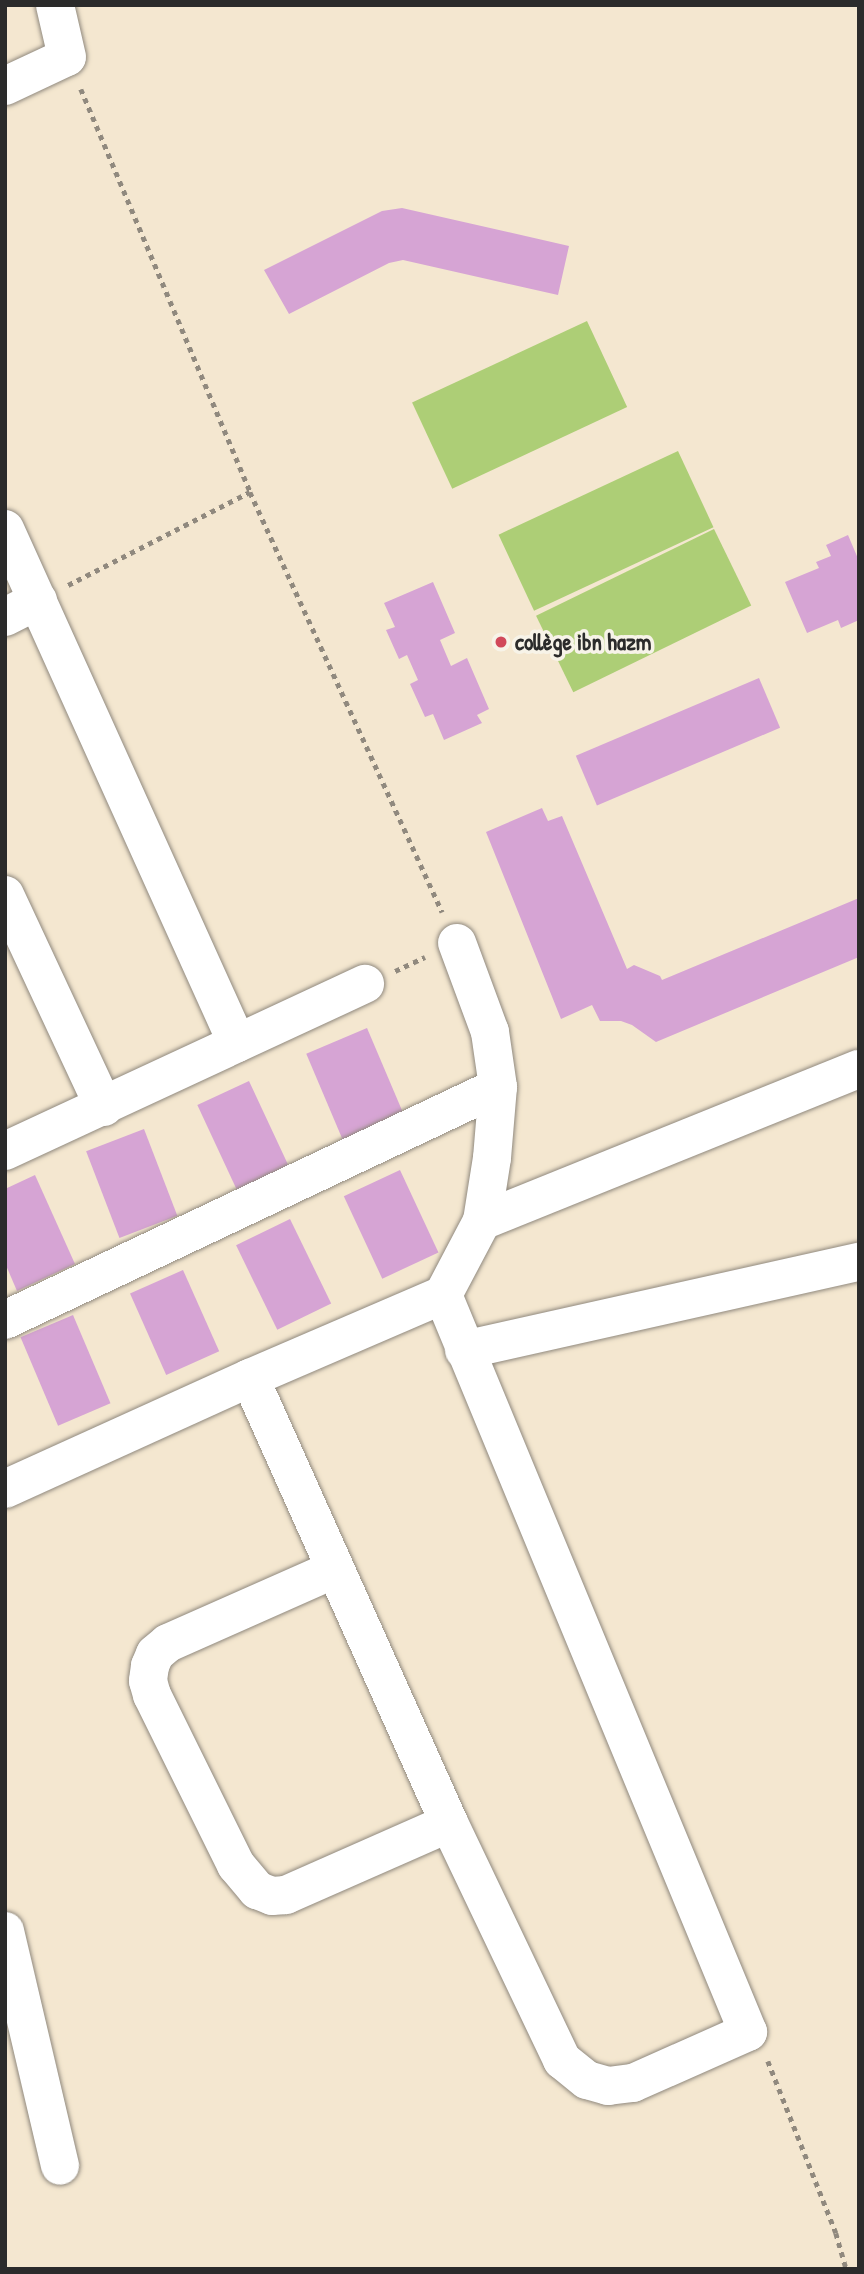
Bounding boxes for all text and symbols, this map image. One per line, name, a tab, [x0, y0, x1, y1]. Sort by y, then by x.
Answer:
place label: collège ibn hazm	[515, 628, 651, 656]
marker: collège ibn hazm	[493, 634, 509, 650]

